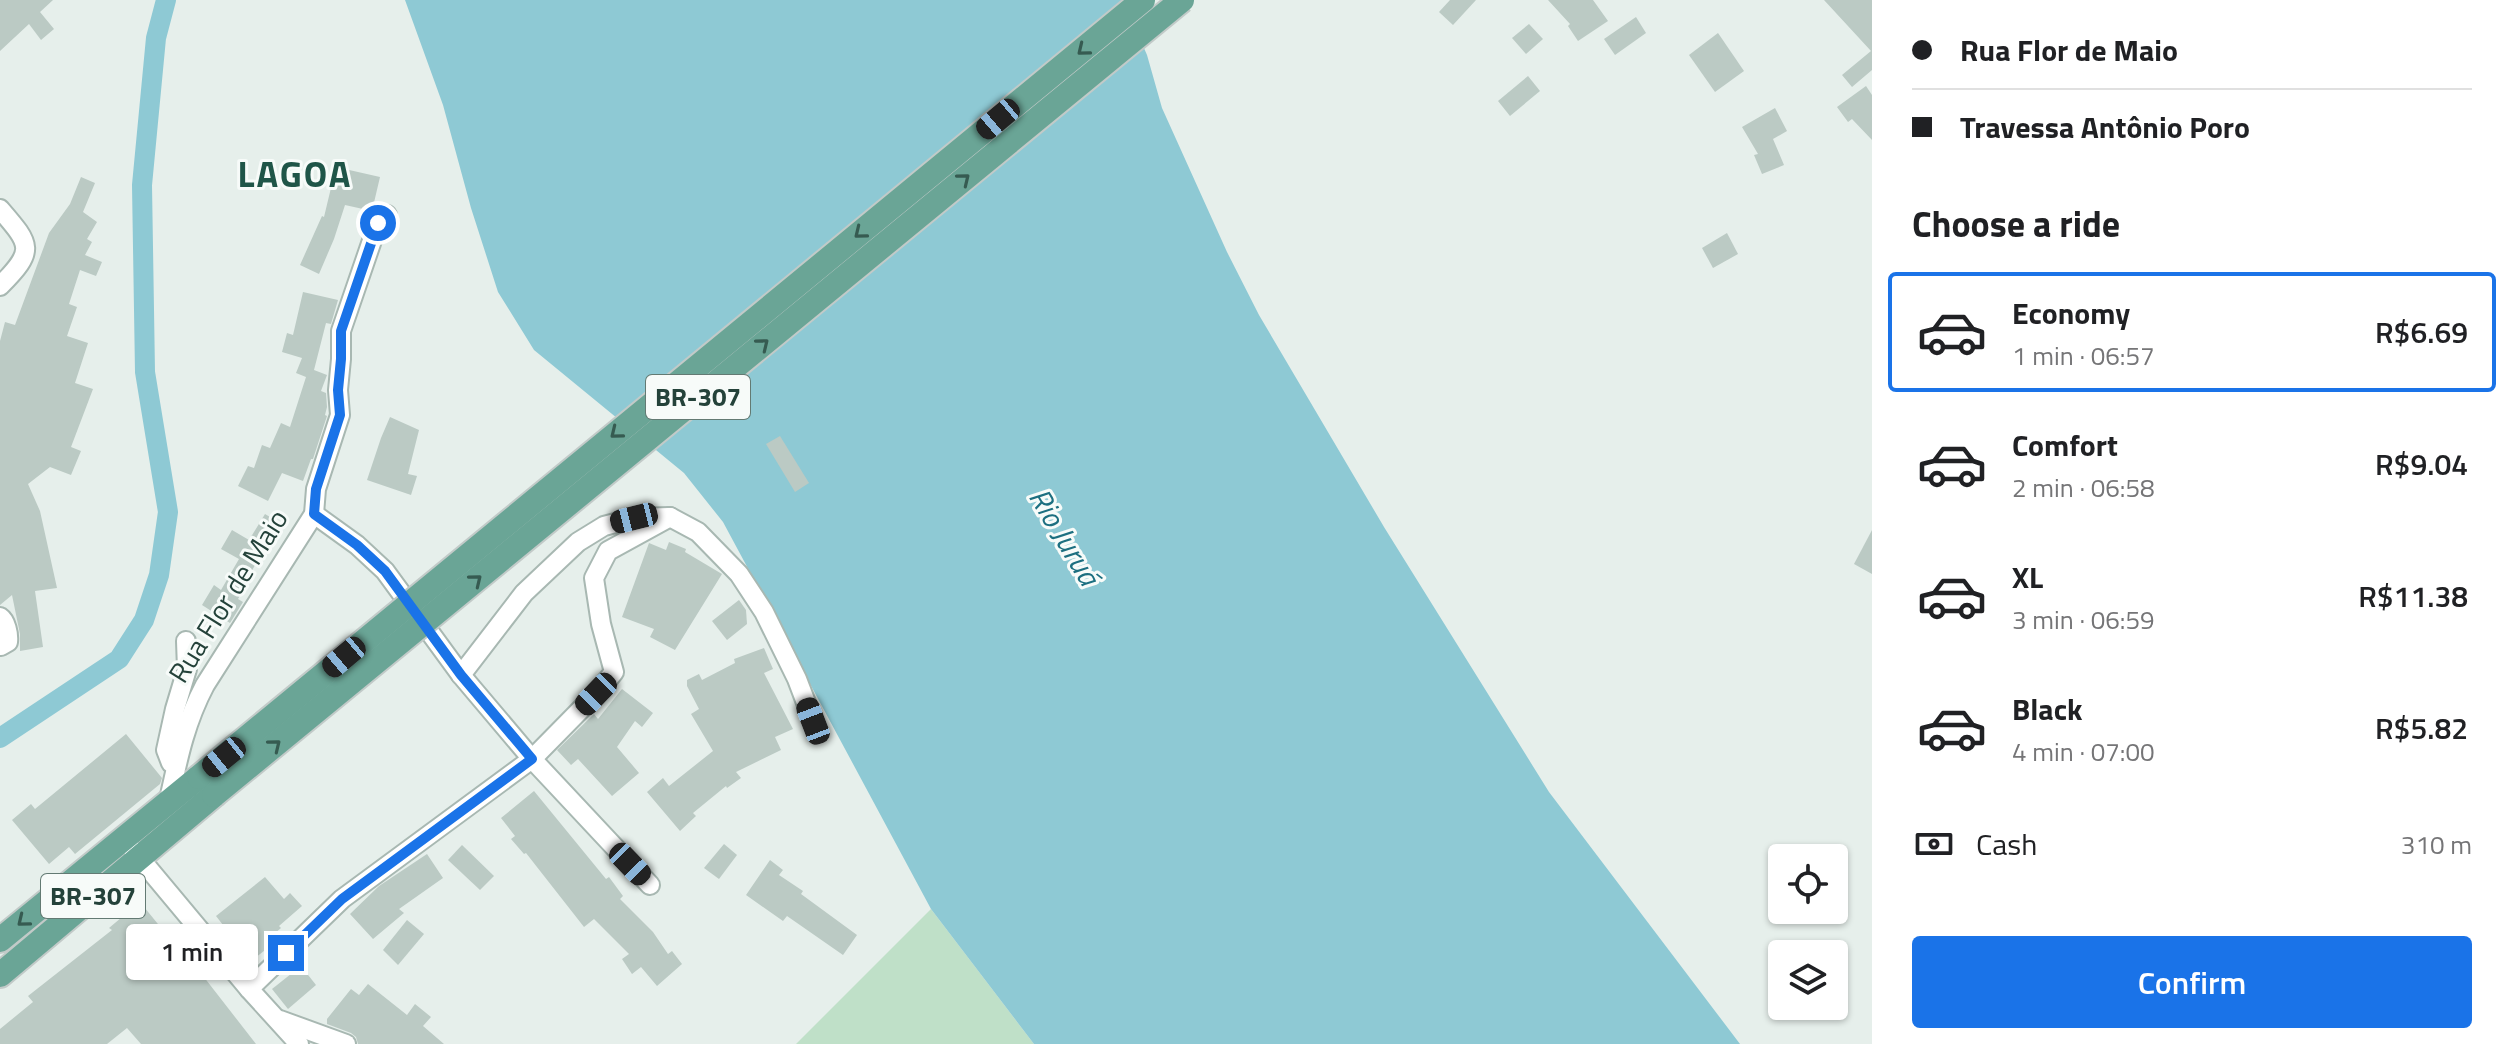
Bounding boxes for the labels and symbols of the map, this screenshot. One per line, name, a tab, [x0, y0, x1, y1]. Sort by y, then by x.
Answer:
one-way arrow	[1077, 40, 1092, 54]
car	[972, 94, 1024, 144]
district label: LAGOA	[237, 146, 353, 201]
one-way arrow	[955, 174, 969, 189]
route start	[360, 205, 396, 241]
one-way arrow	[855, 223, 869, 238]
one-way arrow	[754, 339, 768, 354]
road number: BR-307	[646, 375, 750, 419]
one-way arrow	[611, 424, 626, 438]
water label: Rio Juruá	[1018, 479, 1114, 597]
street label: Rua Flor de Maio	[157, 501, 298, 691]
car	[608, 501, 660, 535]
one-way arrow	[466, 575, 481, 590]
car	[318, 632, 370, 682]
car	[571, 668, 621, 720]
car	[793, 694, 833, 748]
car	[198, 733, 250, 781]
one-way arrow	[265, 740, 280, 755]
car	[605, 838, 655, 890]
road number: BR-307	[41, 874, 145, 918]
one-way arrow	[18, 911, 32, 926]
callout: 1 min	[126, 925, 258, 981]
route end	[268, 935, 304, 971]

